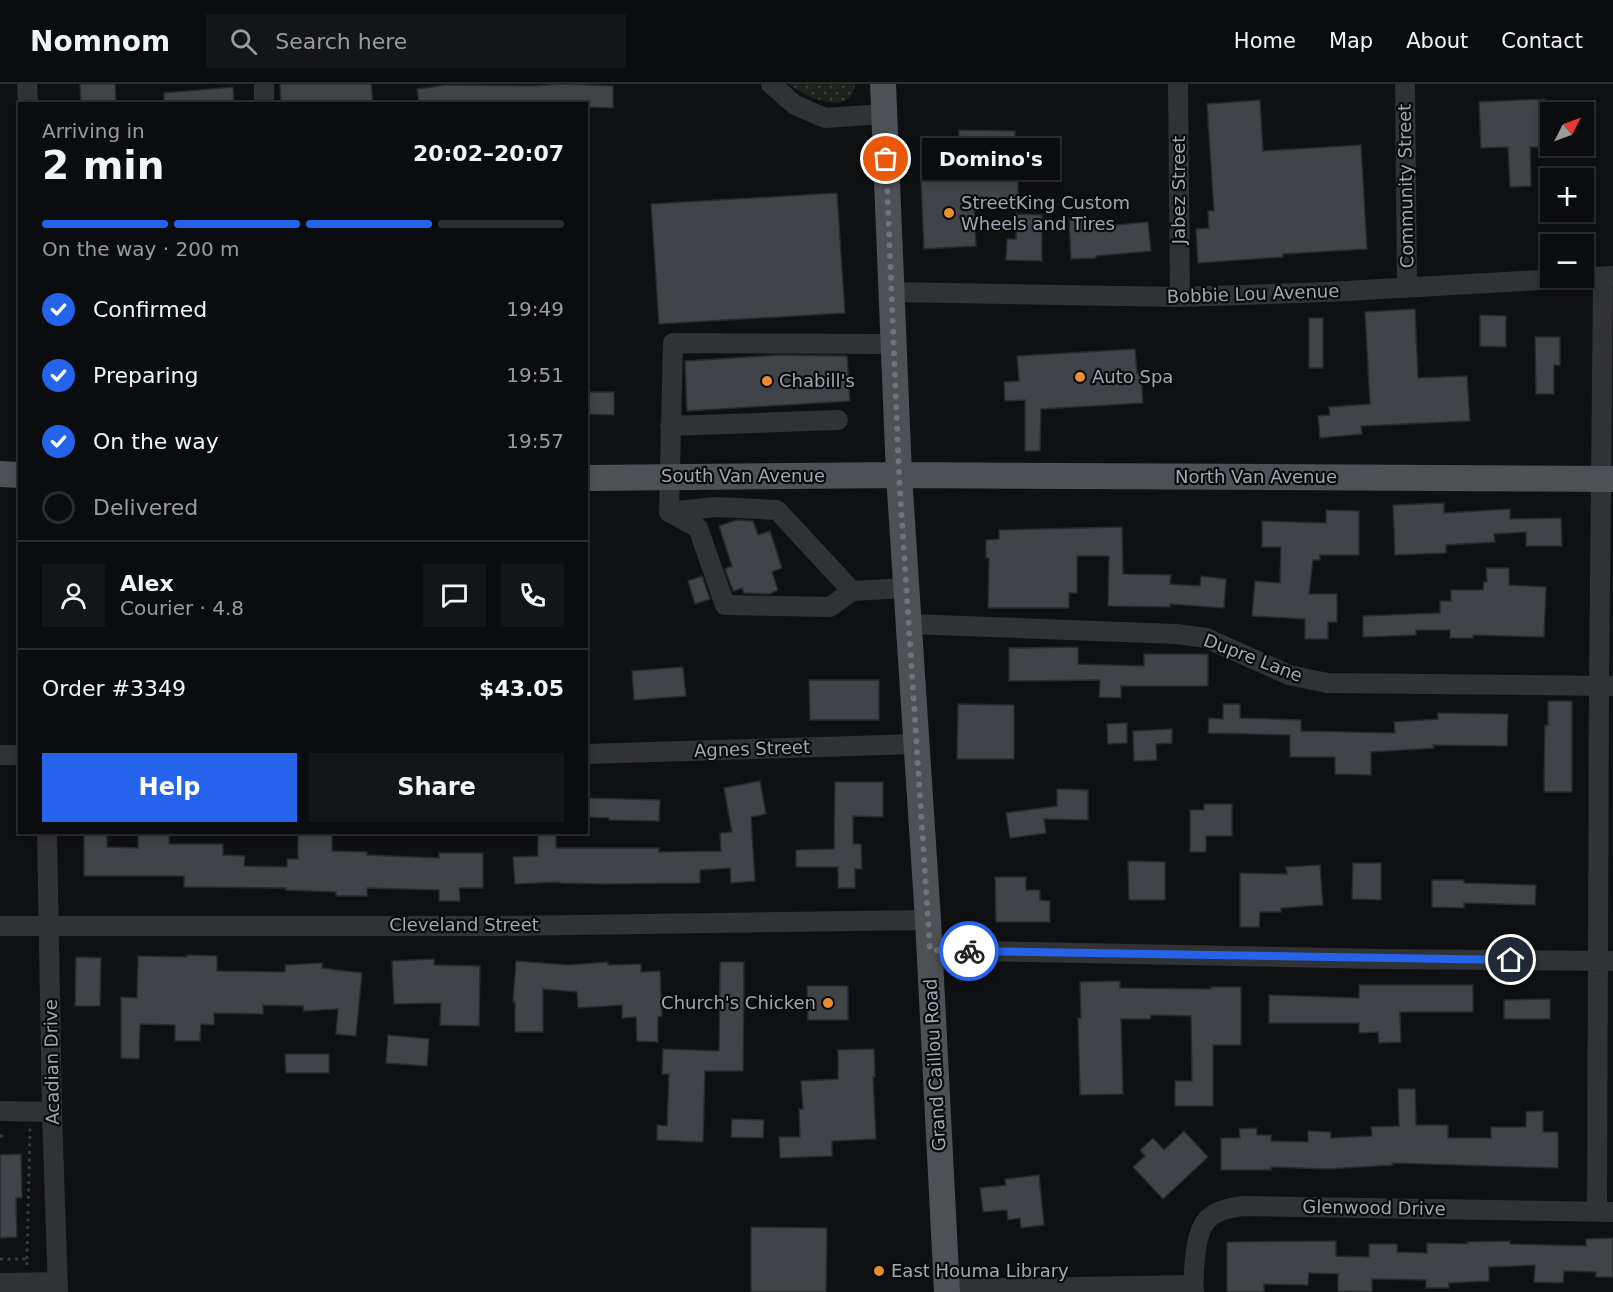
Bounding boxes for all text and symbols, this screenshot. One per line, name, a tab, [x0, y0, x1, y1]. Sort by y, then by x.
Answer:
search box	[206, 14, 626, 68]
text: Nomnom	[30, 25, 170, 58]
icon: search	[227, 25, 260, 58]
text: Search here	[275, 29, 407, 54]
text: Home	[1234, 29, 1296, 53]
text: Map	[1329, 29, 1373, 53]
text: About	[1406, 29, 1468, 53]
text: Contact	[1501, 29, 1583, 53]
north arrow	[1540, 102, 1594, 156]
map controls	[1540, 102, 1594, 288]
street label: Community Street	[1394, 104, 1417, 268]
text: Arriving in	[42, 119, 145, 143]
pin	[860, 133, 911, 184]
street label: Jabez Street	[1168, 136, 1189, 245]
callout: Domino's	[922, 138, 1060, 180]
text: 20:02–20:07	[413, 141, 564, 166]
icon: bag	[869, 142, 902, 175]
text: 2 min	[42, 143, 164, 188]
text: Domino's	[939, 147, 1043, 171]
button: +	[1540, 168, 1594, 222]
place label: StreetKing Custom Wheels and Tires	[961, 192, 1130, 234]
marker: StreetKing Custom Wheels and Tires	[942, 206, 956, 220]
button: −	[1540, 234, 1594, 288]
text: On the way · 200 m	[42, 237, 240, 261]
street label: Bobbie Lou Avenue	[1166, 280, 1340, 307]
icon: check	[42, 293, 75, 326]
text: Confirmed	[93, 297, 207, 322]
text: 19:49	[506, 297, 564, 321]
icon: check	[42, 359, 75, 392]
text: Preparing	[93, 363, 199, 388]
text: 19:51	[506, 363, 564, 387]
place label: Auto Spa	[1092, 366, 1173, 387]
place label: Chabill's	[779, 370, 855, 391]
marker: Auto Spa	[1073, 370, 1087, 384]
marker: Chabill's	[760, 374, 774, 388]
icon: check	[42, 425, 75, 458]
text: On the way	[93, 429, 219, 454]
text: 19:57	[506, 429, 564, 453]
street label: South Van Avenue	[661, 465, 825, 486]
street label: North Van Avenue	[1175, 466, 1337, 487]
text: Delivered	[93, 495, 198, 520]
button: person	[42, 564, 105, 627]
button: chat	[423, 564, 486, 627]
button: phone	[501, 564, 564, 627]
text: Alex	[120, 571, 174, 596]
text: Courier · 4.8	[120, 596, 244, 620]
street label: Dupre Lane	[1201, 629, 1306, 686]
text: Order #3349	[42, 676, 186, 701]
text: $43.05	[479, 676, 564, 701]
street label: Agnes Street	[694, 736, 810, 761]
button: Help	[42, 753, 297, 822]
button: Share	[309, 753, 564, 822]
street label: Cleveland Street	[389, 914, 539, 935]
courier	[939, 921, 999, 981]
pin	[1485, 934, 1536, 985]
icon: bike	[953, 935, 986, 968]
icon: home	[1494, 943, 1527, 976]
street label: Grand Caillou Road	[919, 978, 950, 1152]
place label: Church's Chicken	[661, 992, 816, 1013]
marker: Church's Chicken	[821, 996, 835, 1010]
street label: Acadian Drive	[40, 999, 63, 1125]
street label: Glenwood Drive	[1302, 1196, 1446, 1219]
place label: East Houma Library	[891, 1260, 1069, 1281]
marker: East Houma Library	[872, 1264, 886, 1278]

